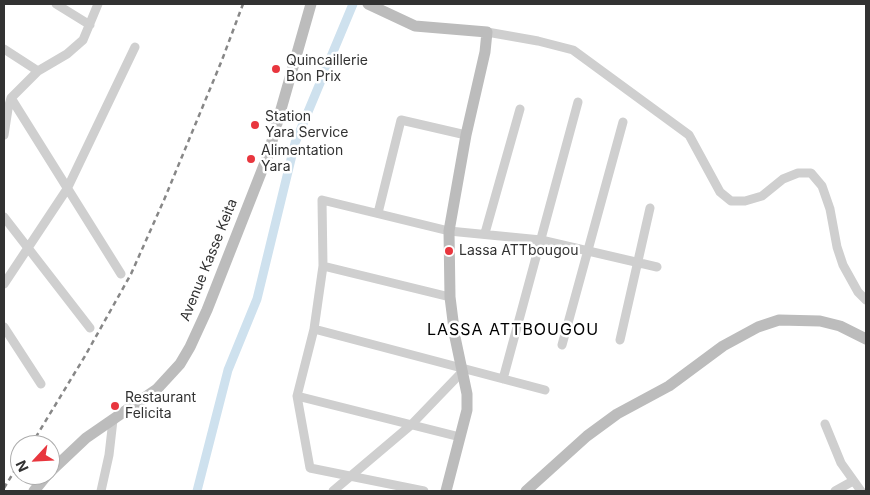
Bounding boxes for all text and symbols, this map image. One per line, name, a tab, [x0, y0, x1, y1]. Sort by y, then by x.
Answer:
place label: Quincaillerie Bon Prix	[286, 53, 368, 85]
marker: Quincaillerie Bon Prix	[270, 63, 282, 75]
place label: Station Yara Service	[265, 109, 348, 142]
marker: Station Yara Service	[249, 119, 261, 131]
place label: Alimentation Yara	[261, 143, 343, 176]
marker: Alimentation Yara	[245, 153, 257, 165]
street label: Avenue Kasse Keita	[177, 197, 241, 323]
place label: Lassa ATTbougou	[459, 243, 578, 259]
marker: Lassa ATTbougou	[443, 245, 455, 257]
district label: LASSA ATTBOUGOU	[425, 320, 601, 340]
place label: Restaurant Felicita	[125, 390, 196, 422]
marker: Restaurant Felicita	[109, 400, 121, 412]
north arrow	[10, 435, 60, 485]
text: N	[12, 458, 32, 475]

